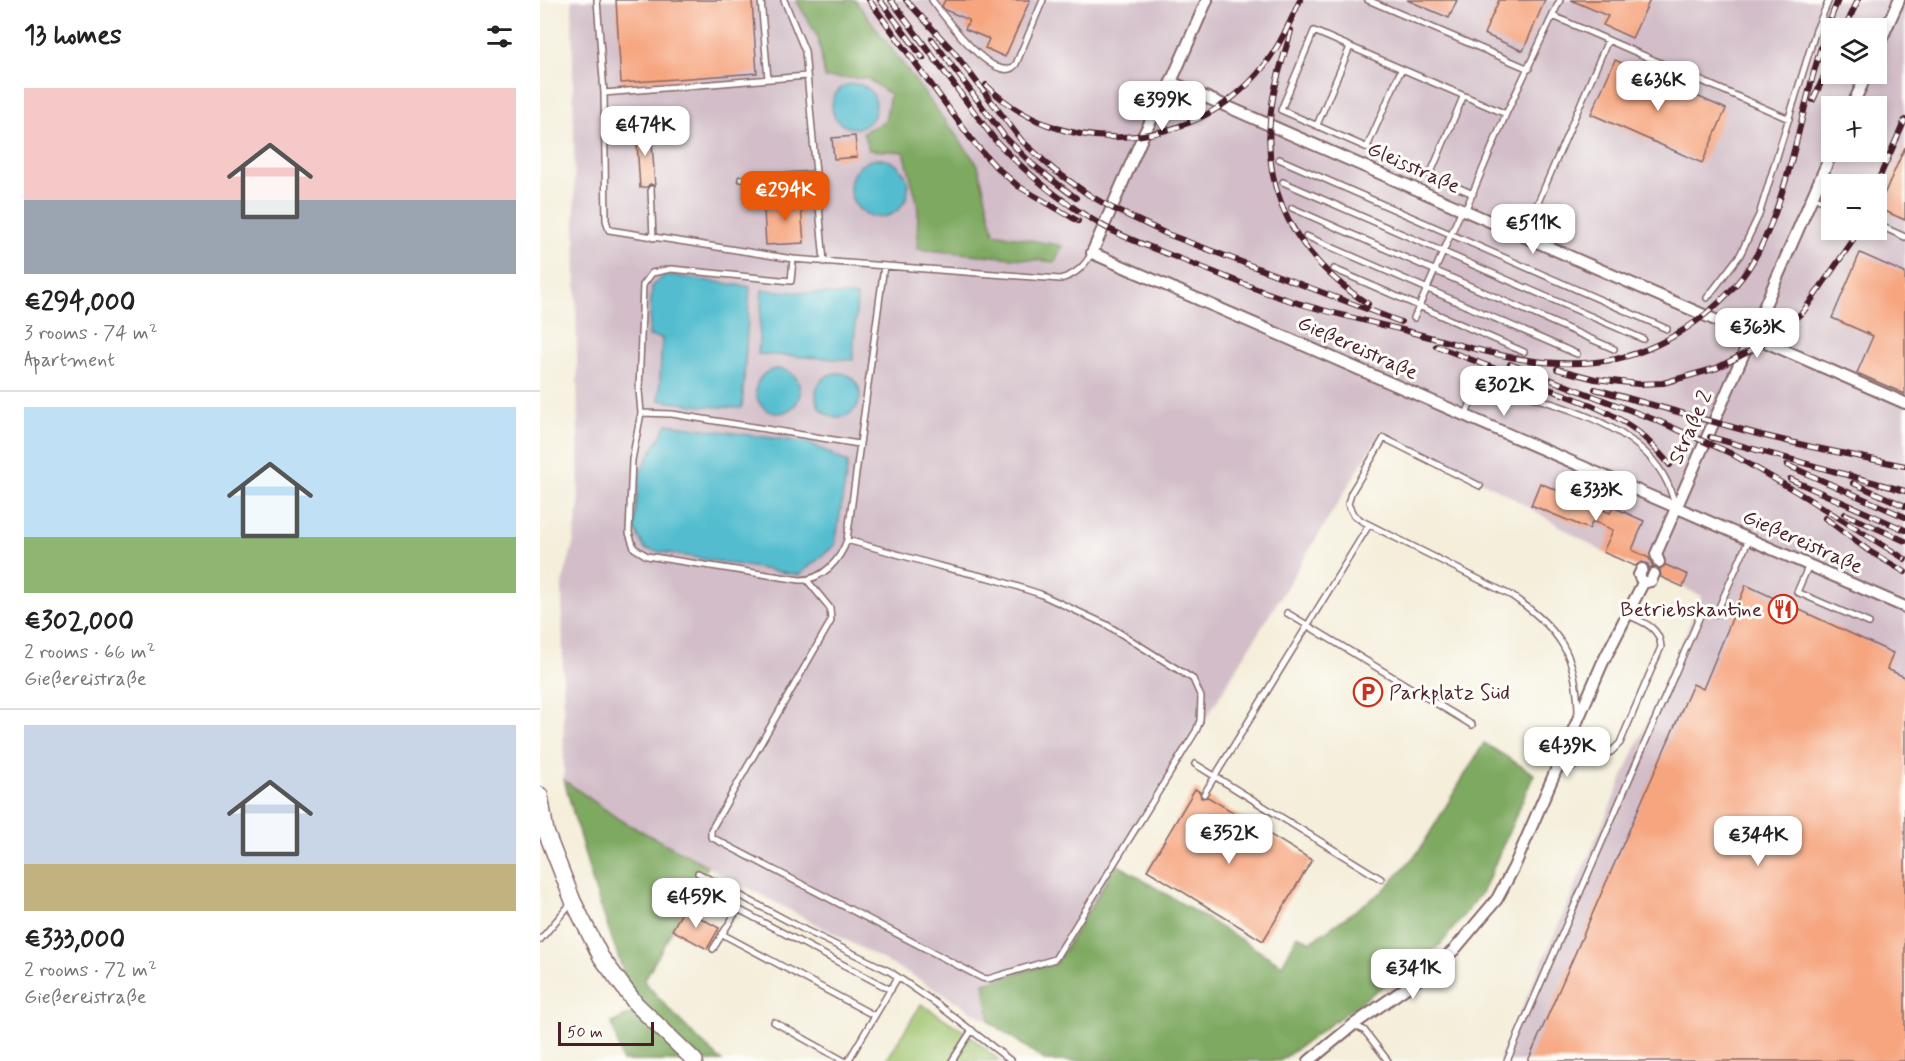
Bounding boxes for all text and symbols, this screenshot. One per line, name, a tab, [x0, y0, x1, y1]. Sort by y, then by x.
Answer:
map controls	[1821, 18, 1887, 240]
button: layers	[1821, 18, 1887, 84]
text: 13 homes	[24, 19, 122, 53]
icon: filters	[483, 20, 516, 53]
pin: €636K	[1616, 61, 1700, 112]
text: €636K	[1630, 67, 1686, 94]
pin: €399K	[1120, 81, 1204, 132]
text: €399K	[1133, 87, 1191, 114]
button: +	[1821, 96, 1887, 162]
pin: €474K	[603, 106, 687, 157]
text: €474K	[615, 112, 675, 139]
icon: home	[216, 127, 324, 235]
street label: Gleisstraße	[1363, 135, 1464, 201]
pin: €294K	[743, 171, 827, 222]
button: −	[1821, 174, 1887, 240]
text: €294K	[755, 177, 815, 204]
pin: €511K	[1491, 204, 1575, 255]
text: €511K	[1505, 210, 1561, 237]
text: €294,000	[24, 286, 135, 320]
pin: €363K	[1715, 308, 1799, 359]
street label: Gießereistraße	[1293, 309, 1422, 387]
text: €363K	[1729, 314, 1785, 341]
text: 3 rooms · 74 m²	[24, 320, 158, 347]
text: Apartment	[24, 347, 115, 374]
pin: €302K	[1462, 366, 1546, 417]
text: €302K	[1474, 372, 1534, 399]
street label: Straße 2	[1662, 386, 1720, 469]
icon: home	[216, 446, 324, 554]
pin: €333K	[1554, 471, 1638, 522]
text: €333K	[1570, 477, 1622, 504]
street label: Gießereistraße	[1738, 503, 1867, 581]
restaurant icon: Betriebskantine	[1767, 593, 1799, 625]
place label: Betriebskantine	[1620, 596, 1762, 624]
text: €302,000	[24, 605, 134, 639]
text: 2 rooms · 66 m²	[24, 639, 155, 666]
text: Gießereistraße	[24, 666, 147, 693]
parking icon: Parkplatz Süd	[1352, 676, 1384, 708]
place label: Parkplatz Süd	[1389, 679, 1510, 707]
pin: €439K	[1525, 727, 1609, 778]
text: €439K	[1538, 733, 1596, 760]
icon: home	[216, 764, 324, 872]
pin: €352K	[1187, 814, 1271, 865]
pin: €344K	[1716, 816, 1800, 867]
text: €352K	[1200, 820, 1258, 847]
text: €344K	[1728, 822, 1788, 849]
pin: €459K	[654, 878, 738, 929]
text: €459K	[666, 884, 726, 911]
text: €333,000	[24, 923, 125, 957]
pin: €341K	[1371, 949, 1455, 1000]
text: €341K	[1385, 955, 1441, 982]
text: 2 rooms · 72 m²	[24, 957, 157, 984]
text: Gießereistraße	[24, 984, 147, 1011]
scale bar	[558, 1019, 654, 1046]
text: 50 m	[567, 1022, 603, 1043]

